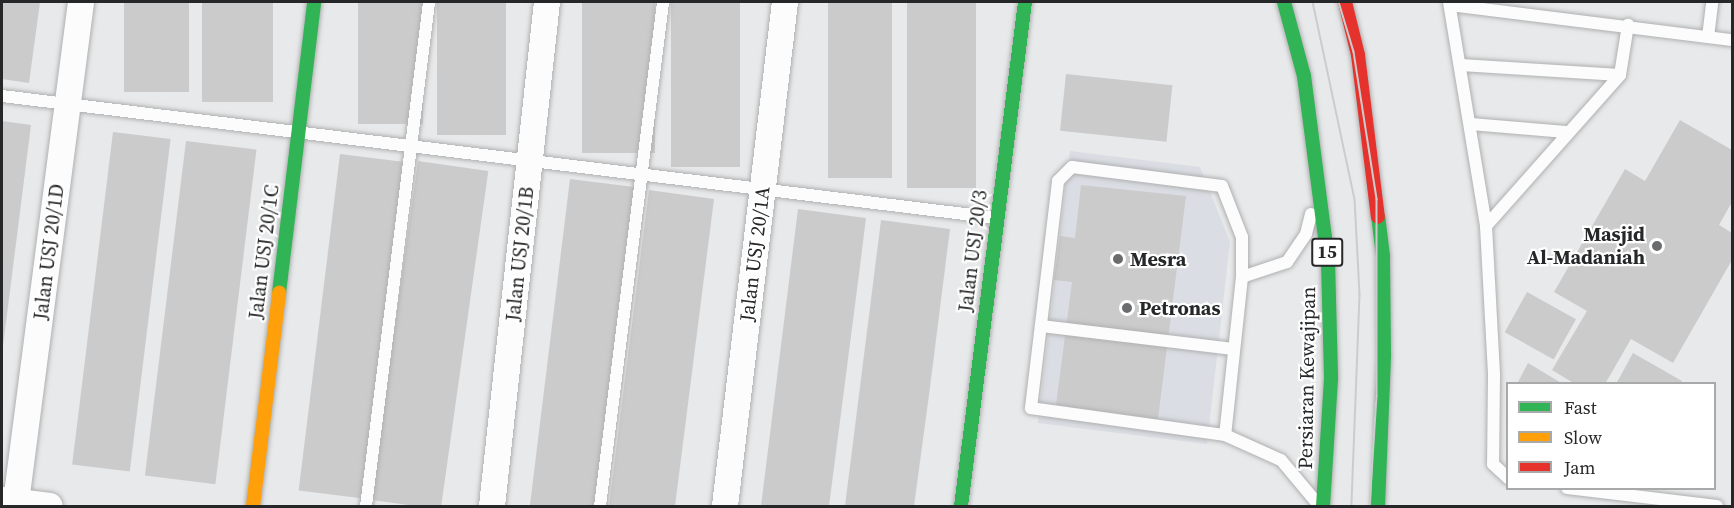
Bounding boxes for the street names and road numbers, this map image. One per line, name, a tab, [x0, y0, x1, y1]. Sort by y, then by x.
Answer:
street label: Jalan USJ 20/1D	[29, 183, 69, 321]
street label: Jalan USJ 20/1C	[244, 183, 284, 321]
street label: Jalan USJ 20/1B	[501, 185, 539, 323]
street label: Jalan USJ 20/1A	[735, 185, 775, 323]
street label: Jalan USJ 20/3	[954, 189, 992, 313]
road number: 15	[1310, 237, 1344, 267]
street label: Persiaran Kewajipan	[1293, 286, 1321, 470]

